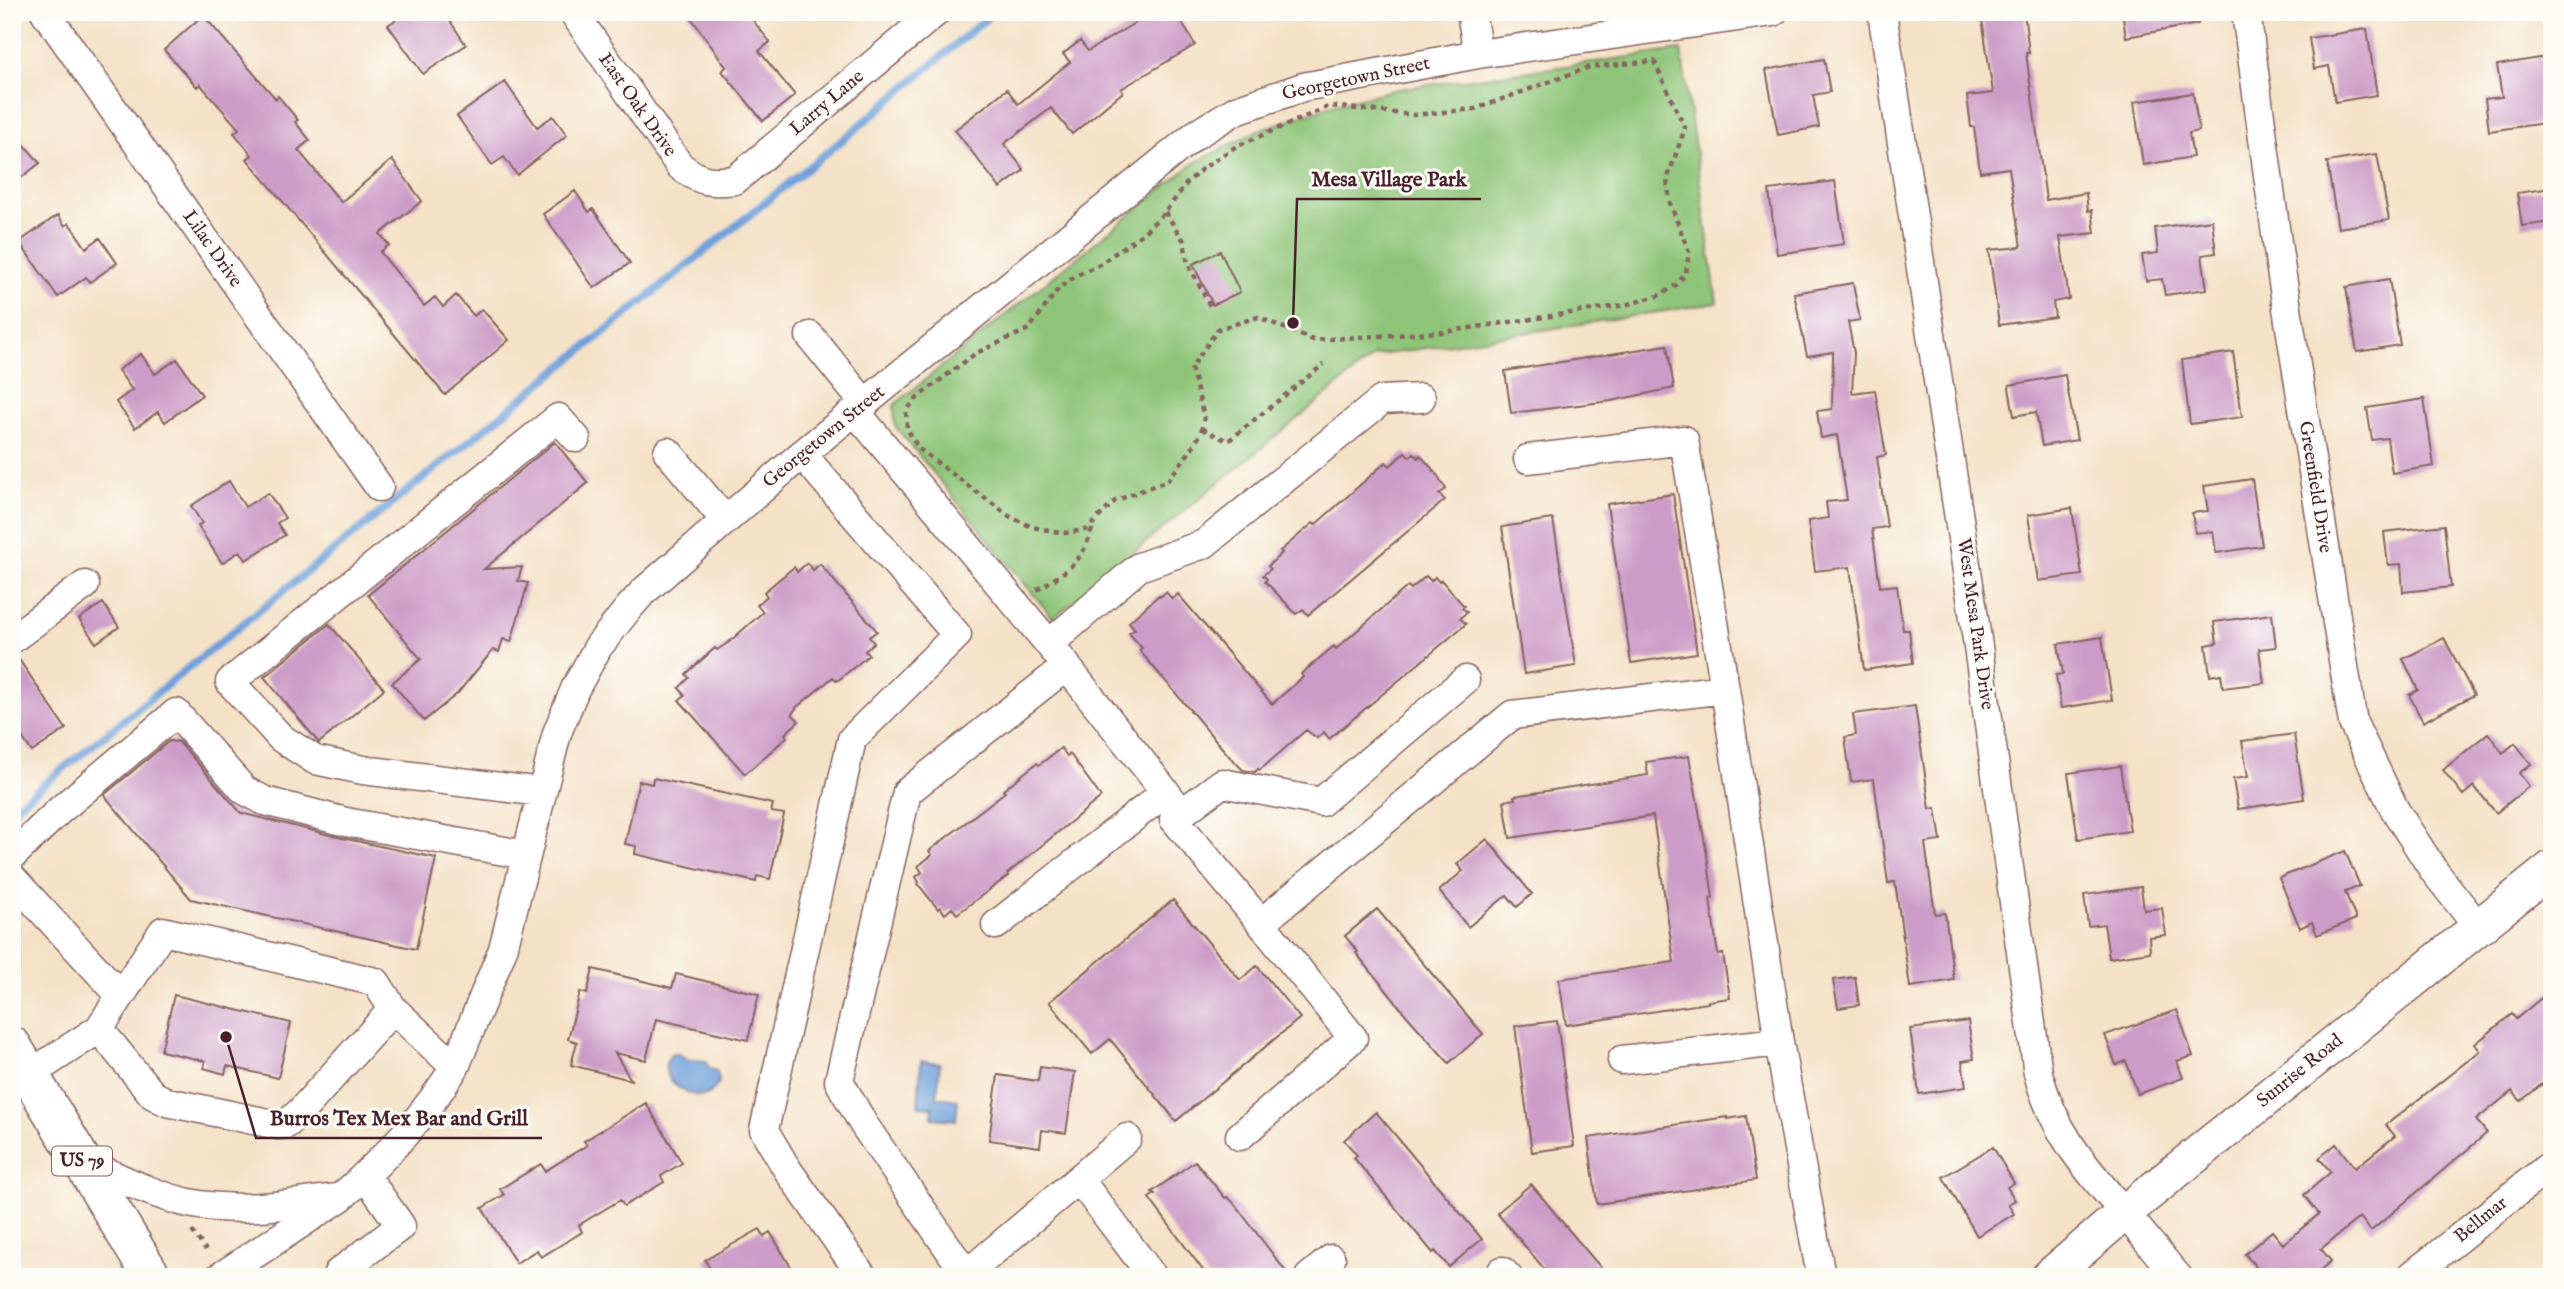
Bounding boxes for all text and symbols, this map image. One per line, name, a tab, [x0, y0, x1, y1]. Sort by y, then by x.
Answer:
street label: East Oak Drive	[592, 48, 682, 162]
street label: Georgetown Street	[1280, 52, 1433, 106]
street label: Larry Lane	[785, 65, 869, 141]
callout: Mesa Village Park	[1297, 157, 1481, 199]
text: Mesa Village Park	[1311, 167, 1468, 194]
street label: Lilac Drive	[177, 206, 247, 292]
street label: Georgetown Street	[758, 380, 890, 494]
street label: Greenfield Drive	[2293, 419, 2337, 555]
street label: West Mesa Park Drive	[1951, 537, 1999, 712]
street label: Sunrise Road	[2252, 1028, 2349, 1113]
callout: Burros Tex Mex Bar and Grill	[256, 1096, 542, 1138]
text: Burros Tex Mex Bar and Grill	[270, 1106, 529, 1133]
road number: US 79	[52, 1146, 112, 1176]
street label: Bellmar	[2450, 1191, 2512, 1249]

